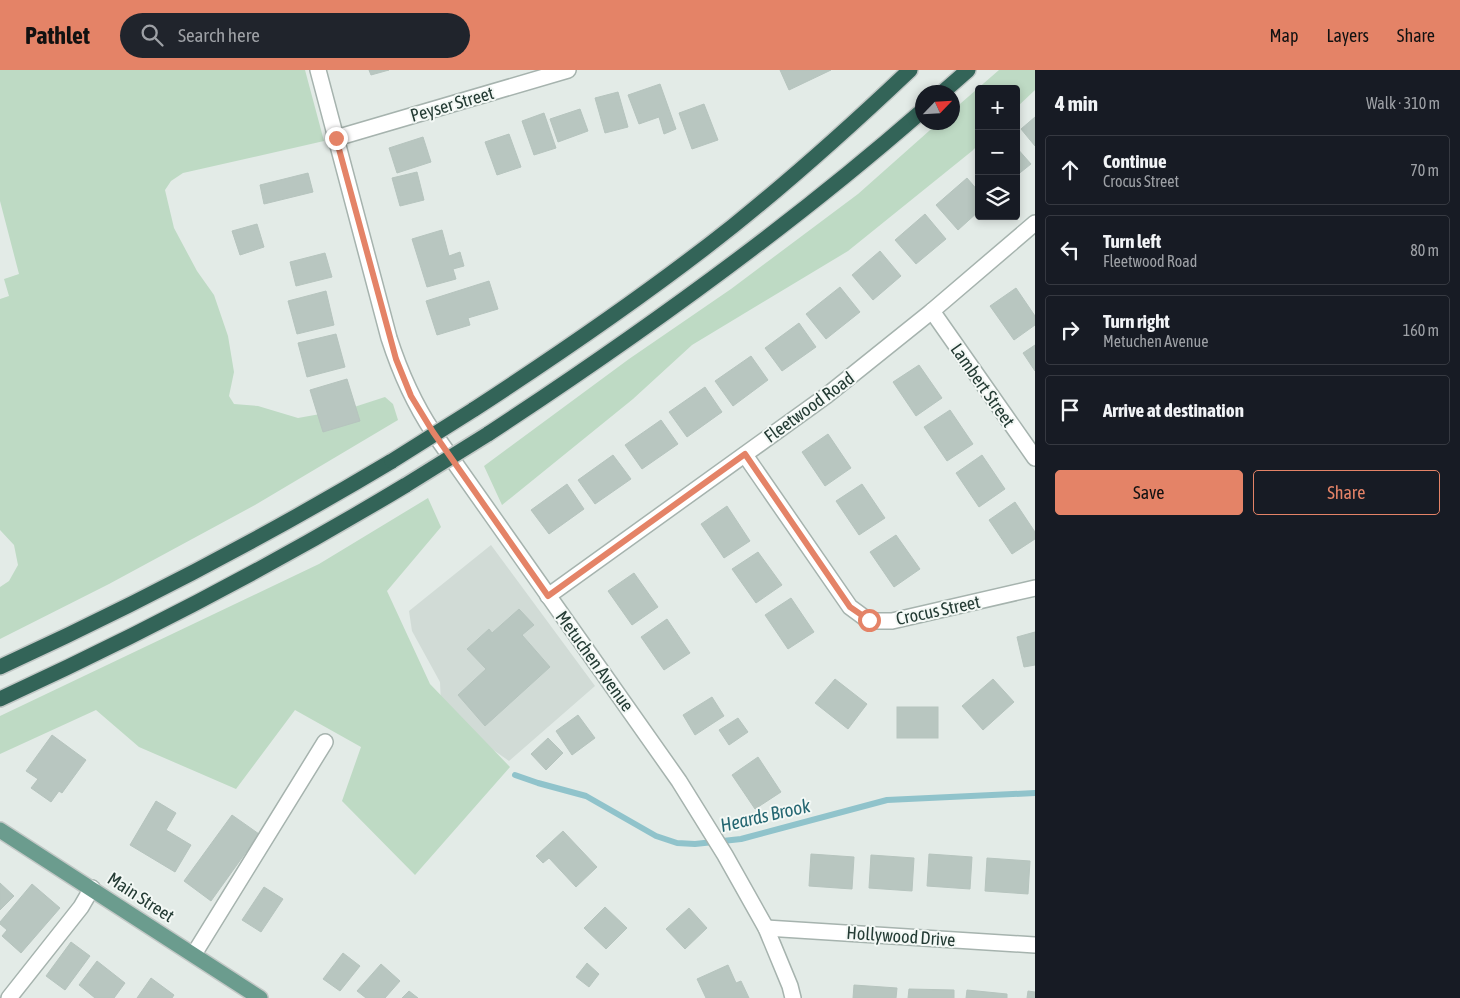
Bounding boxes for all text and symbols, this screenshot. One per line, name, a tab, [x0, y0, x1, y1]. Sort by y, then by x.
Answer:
search box	[120, 13, 470, 58]
icon: search	[138, 21, 166, 49]
text: Pathlet	[25, 22, 90, 49]
text: Search here	[178, 24, 260, 46]
text: Map	[1269, 25, 1298, 46]
text: Layers	[1326, 25, 1369, 46]
text: Share	[1397, 25, 1435, 46]
street label: Peyser Street	[408, 82, 496, 126]
north arrow	[915, 85, 960, 130]
map controls	[975, 85, 1020, 220]
button: +	[975, 85, 1020, 130]
text: 4 min	[1055, 91, 1098, 115]
text: Walk · 310 m	[1366, 94, 1440, 112]
route end	[325, 127, 348, 150]
button: −	[975, 130, 1020, 175]
text: Continue	[1103, 150, 1167, 172]
icon: ahead	[1056, 156, 1084, 184]
text: 70 m	[1410, 161, 1439, 179]
text: Crocus Street	[1103, 172, 1179, 190]
button: layers	[975, 175, 1020, 220]
text: Turn left	[1103, 230, 1161, 252]
icon: left	[1056, 236, 1084, 264]
text: 80 m	[1410, 241, 1439, 259]
text: Fleetwood Road	[1103, 252, 1197, 270]
text: Turn right	[1103, 310, 1170, 332]
icon: right	[1056, 316, 1084, 344]
text: 160 m	[1403, 321, 1439, 339]
text: Metuchen Avenue	[1103, 332, 1209, 350]
street label: Lambert Street	[946, 339, 1020, 431]
street label: Fleetwood Road	[760, 367, 858, 447]
icon: arrive	[1056, 396, 1084, 424]
text: Arrive at destination	[1103, 399, 1244, 421]
button: Save	[1055, 470, 1243, 515]
button: Share	[1253, 470, 1440, 515]
street label: Crocus Street	[894, 591, 982, 629]
street label: Metuchen Avenue	[552, 607, 638, 715]
route start	[858, 609, 881, 632]
water label: Heards Brook	[718, 794, 813, 836]
street label: Main Street	[104, 868, 178, 926]
street label: Hollywood Drive	[846, 922, 956, 950]

